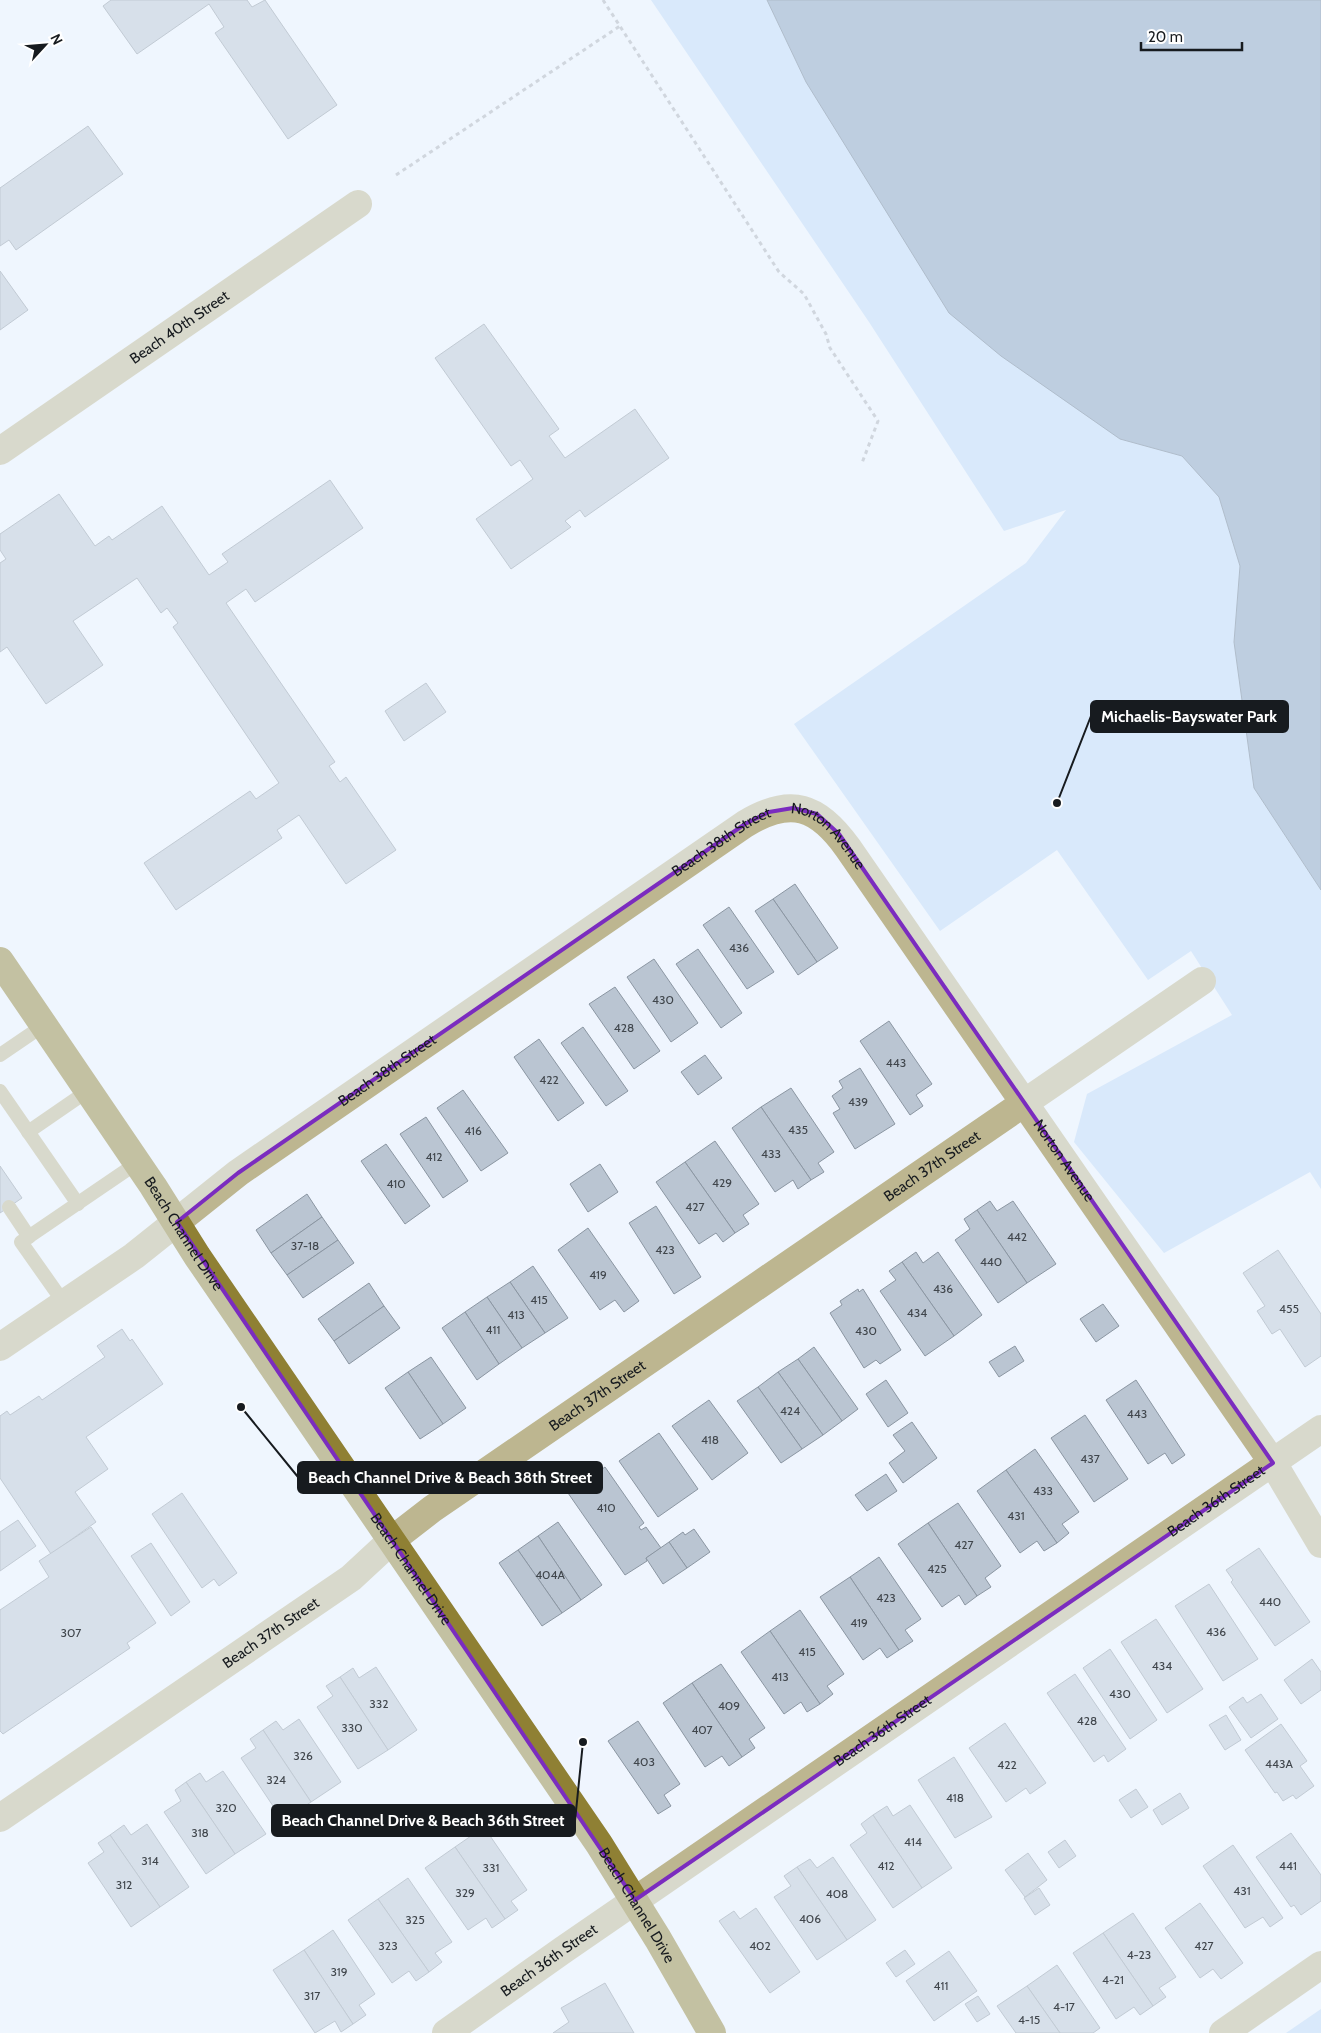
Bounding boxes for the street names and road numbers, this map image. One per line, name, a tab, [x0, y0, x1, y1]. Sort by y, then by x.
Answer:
street label: Beach 40th Street	[126, 287, 232, 368]
street label: Norton Avenue	[790, 799, 869, 873]
street label: Beach 38th Street	[668, 803, 773, 881]
street label: Beach 38th Street	[335, 1030, 439, 1110]
street label: Norton Avenue	[1029, 1116, 1099, 1205]
street label: Beach 37th Street	[880, 1127, 984, 1206]
street label: Beach Channel Drive	[140, 1173, 227, 1294]
street label: Beach 37th Street	[545, 1356, 649, 1435]
street label: Beach 36th Street	[1164, 1461, 1268, 1541]
street label: Beach Channel Drive	[366, 1510, 456, 1629]
street label: Beach 37th Street	[219, 1594, 322, 1672]
street label: Beach 36th Street	[830, 1691, 934, 1770]
street label: Beach Channel Drive	[595, 1844, 679, 1966]
street label: Beach 36th Street	[497, 1920, 601, 2000]

